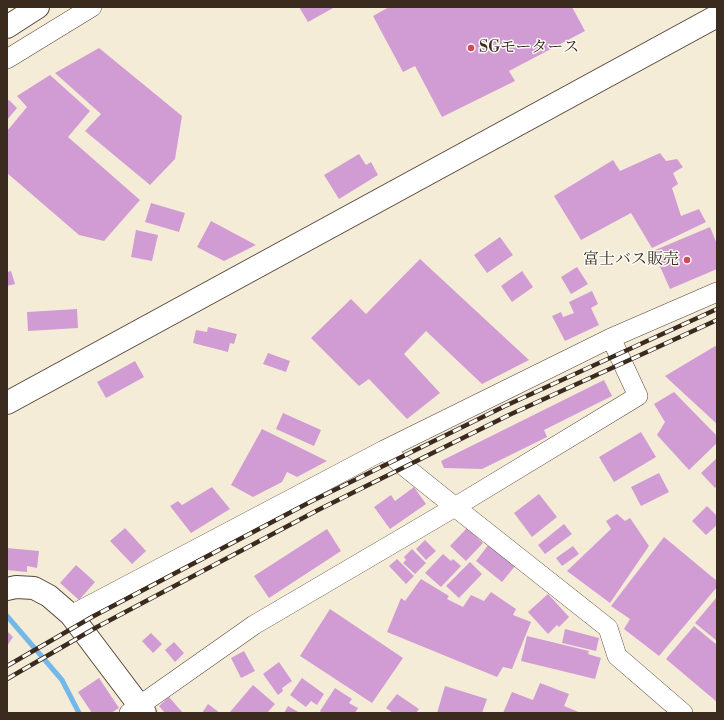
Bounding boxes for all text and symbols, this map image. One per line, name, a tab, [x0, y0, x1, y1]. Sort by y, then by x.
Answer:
place label: SGモータース	[479, 38, 579, 58]
marker: SGモータース	[466, 43, 476, 53]
place label: 富士バス販売	[583, 250, 679, 270]
marker: 富士バス販売	[682, 255, 692, 265]

